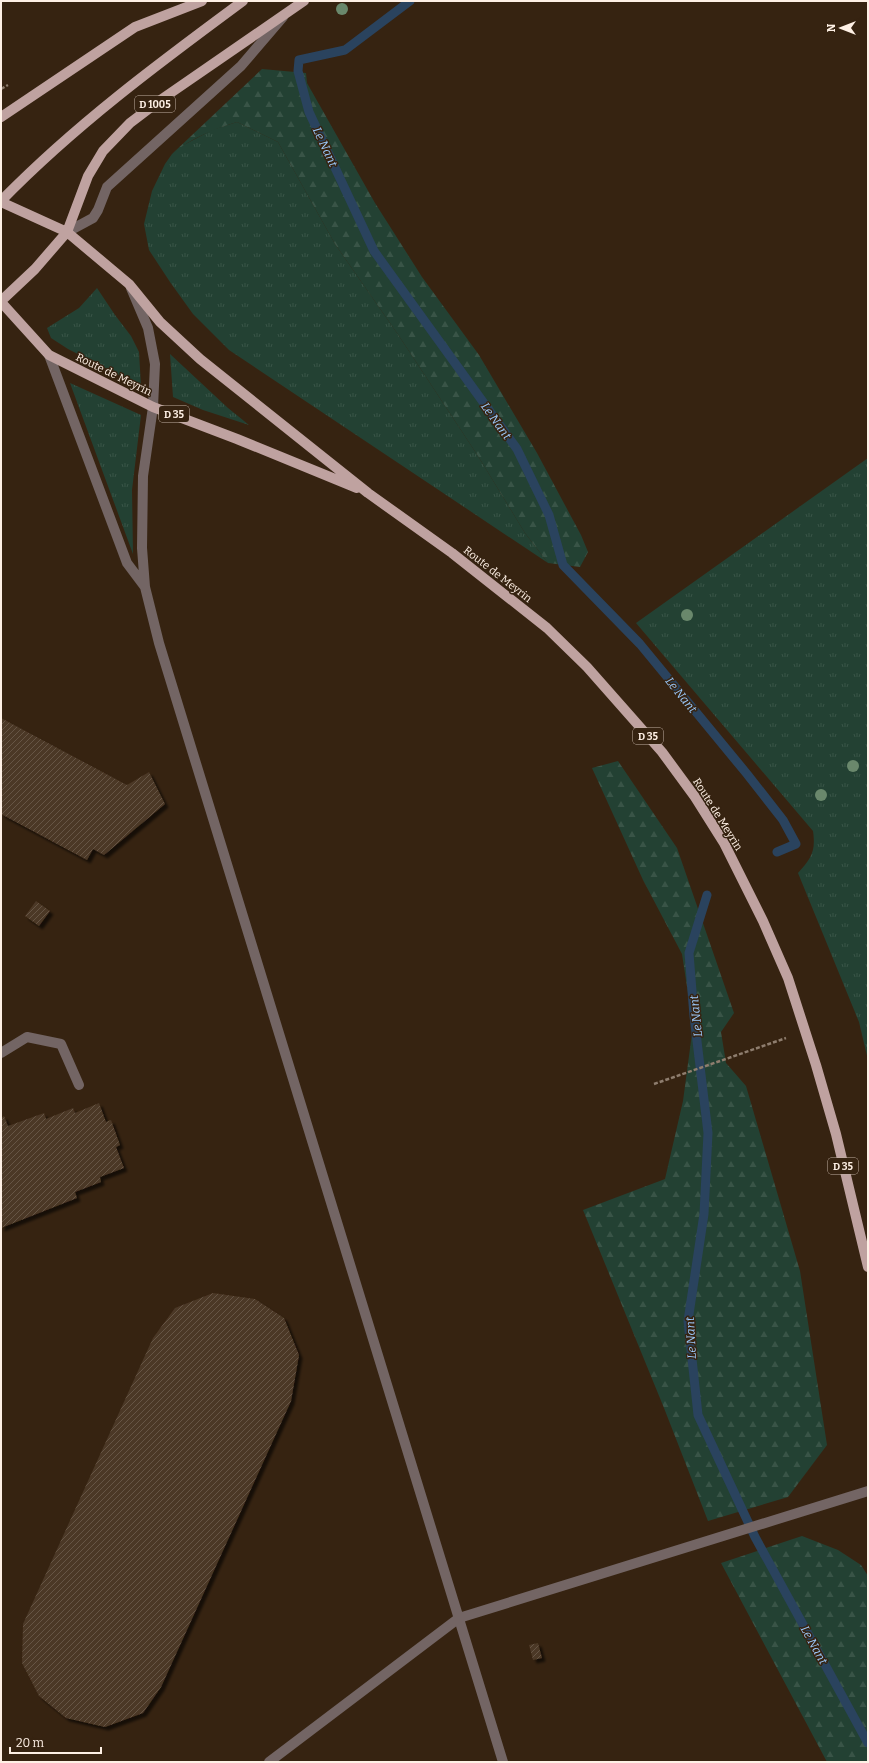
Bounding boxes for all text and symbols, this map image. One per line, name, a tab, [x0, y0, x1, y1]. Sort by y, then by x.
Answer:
north arrow	[821, 8, 861, 48]
text: N	[825, 23, 838, 32]
road number: D 1005	[135, 96, 175, 112]
water label: Le Nant	[310, 125, 341, 170]
street label: Route de Meyrin	[74, 350, 154, 399]
water label: Le Nant	[478, 400, 514, 443]
road number: D 35	[159, 406, 189, 422]
street label: Route de Meyrin	[461, 544, 534, 605]
water label: Le Nant	[662, 674, 700, 716]
road number: D 35	[633, 728, 663, 744]
street label: Route de Meyrin	[690, 776, 745, 853]
water label: Le Nant	[687, 994, 705, 1038]
road number: D 35	[828, 1158, 858, 1174]
water label: Le Nant	[683, 1316, 699, 1359]
water label: Le Nant	[798, 1623, 831, 1667]
scale bar	[10, 1729, 101, 1755]
text: 20 m	[16, 1736, 45, 1750]

